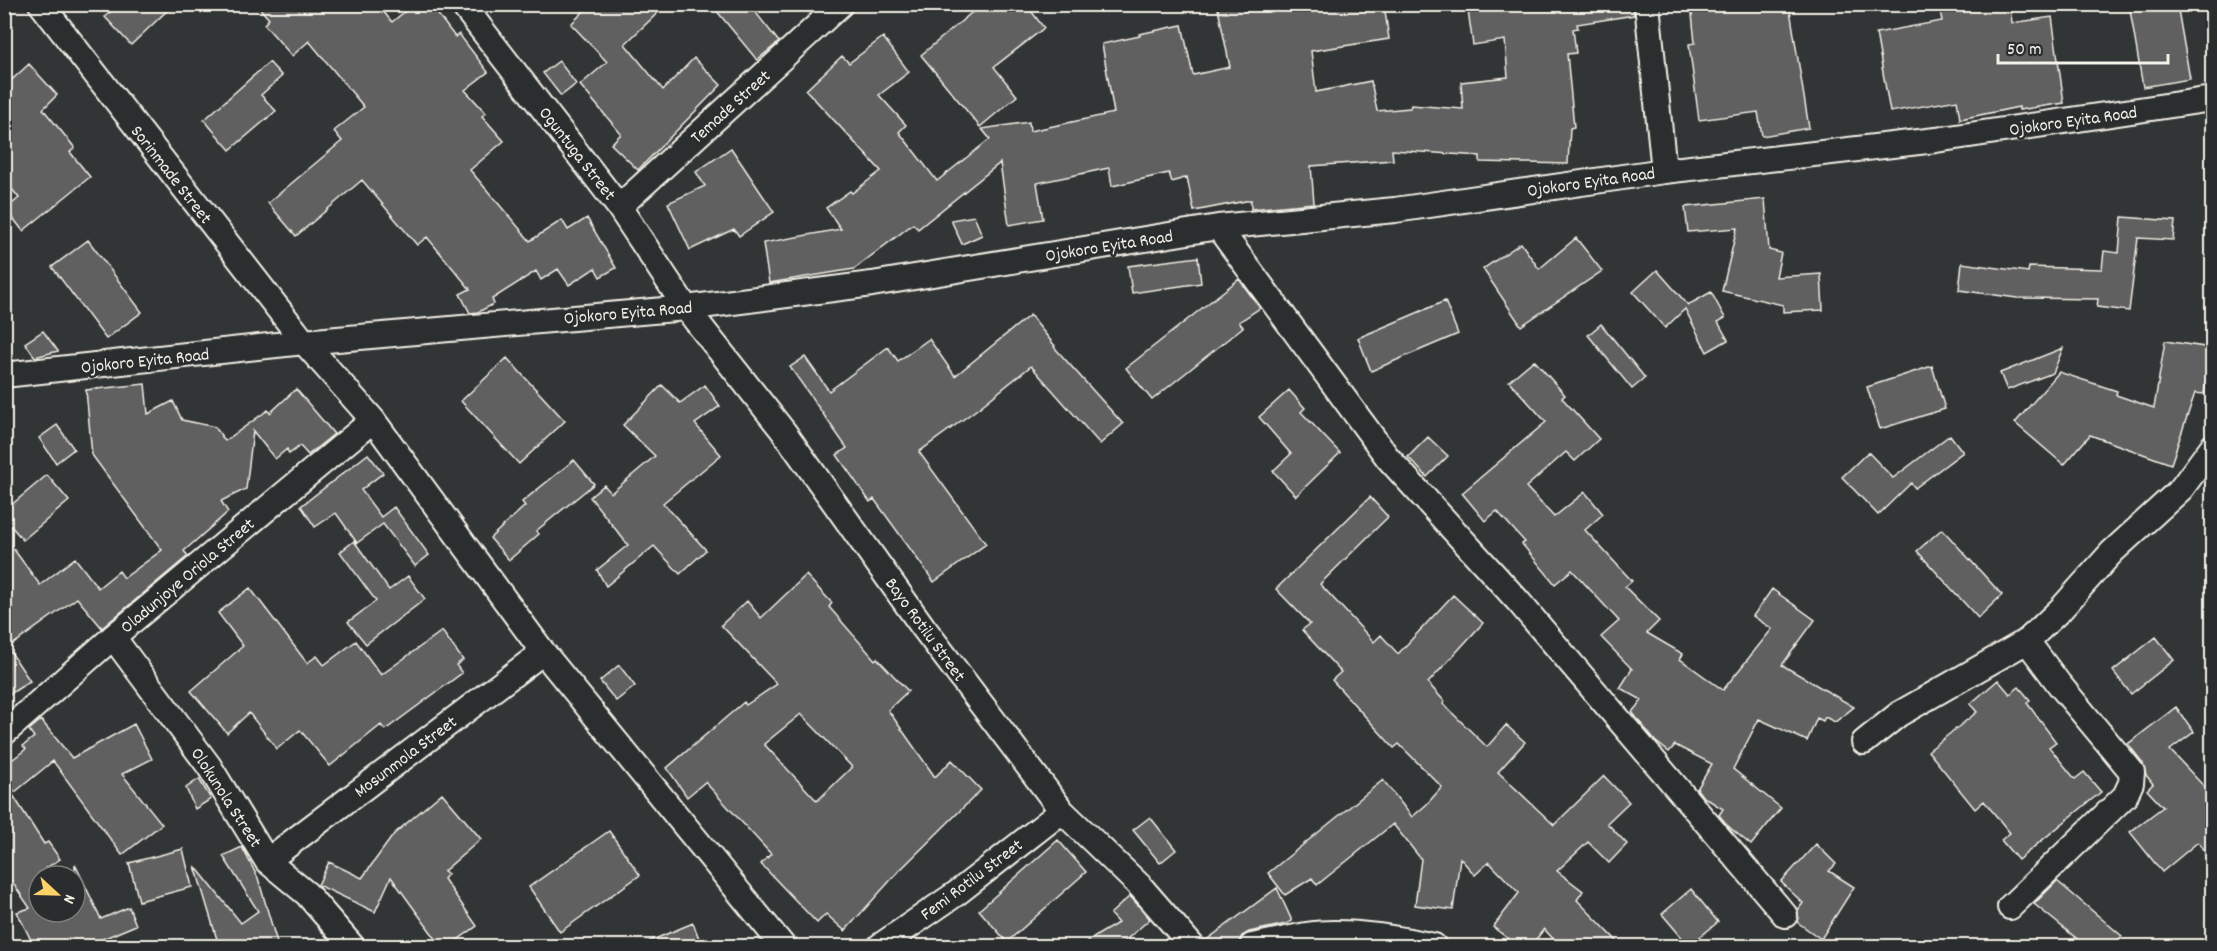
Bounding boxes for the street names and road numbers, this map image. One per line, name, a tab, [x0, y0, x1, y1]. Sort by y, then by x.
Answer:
street label: Temade Street	[686, 65, 778, 151]
street label: Ojokoro Eyita Road	[2008, 101, 2139, 144]
street label: Oguntuga Street	[531, 102, 621, 207]
street label: Sorinmade Street	[123, 121, 217, 231]
street label: Ojokoro Eyita Road	[1526, 162, 1657, 205]
street label: Ojokoro Eyita Road	[1044, 225, 1175, 270]
street label: Ojokoro Eyita Road	[563, 296, 694, 333]
street label: Ojokoro Eyita Road	[80, 343, 211, 382]
street label: Oladunjoye Oriola Street	[116, 513, 261, 641]
street label: Bayo Rotilu Street	[878, 573, 970, 688]
street label: Mosunmola Street	[350, 711, 463, 805]
street label: Olokunola Street	[183, 743, 267, 854]
street label: Femi Rotilu Street	[916, 834, 1029, 928]

